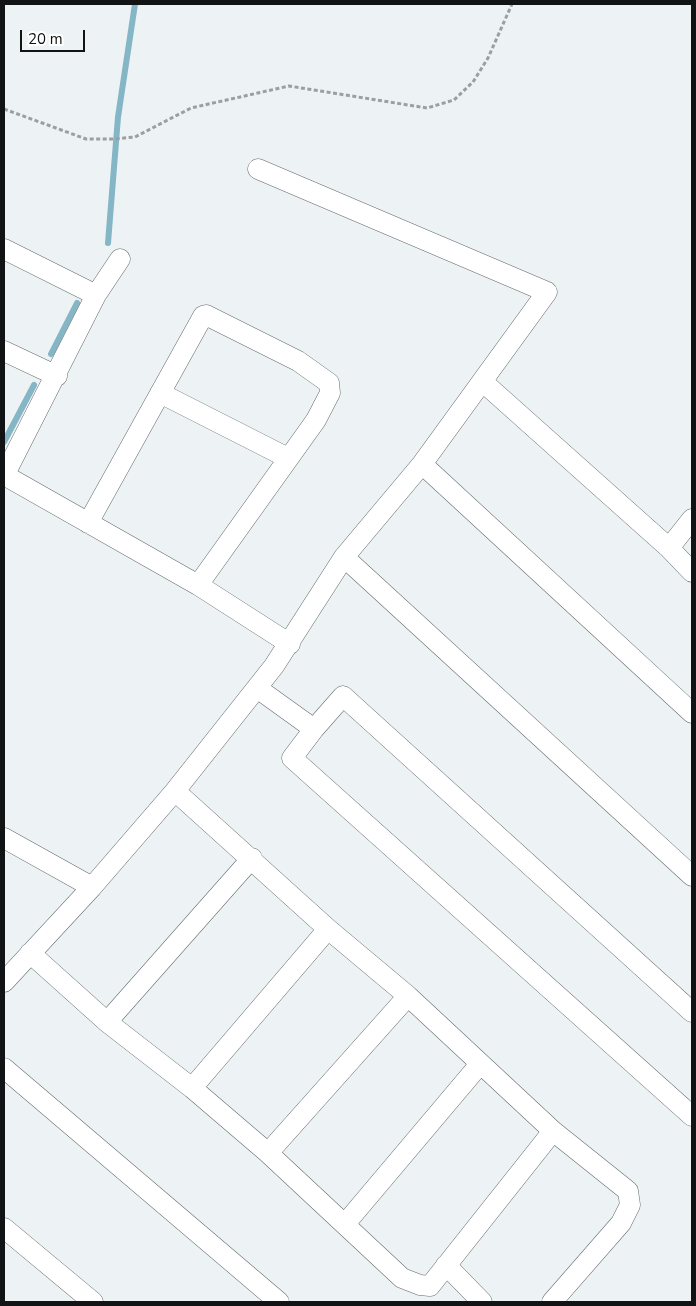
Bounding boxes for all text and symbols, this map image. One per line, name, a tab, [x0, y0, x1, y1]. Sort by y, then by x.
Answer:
scale bar	[22, 20, 88, 52]
text: 20 m	[28, 29, 63, 49]

